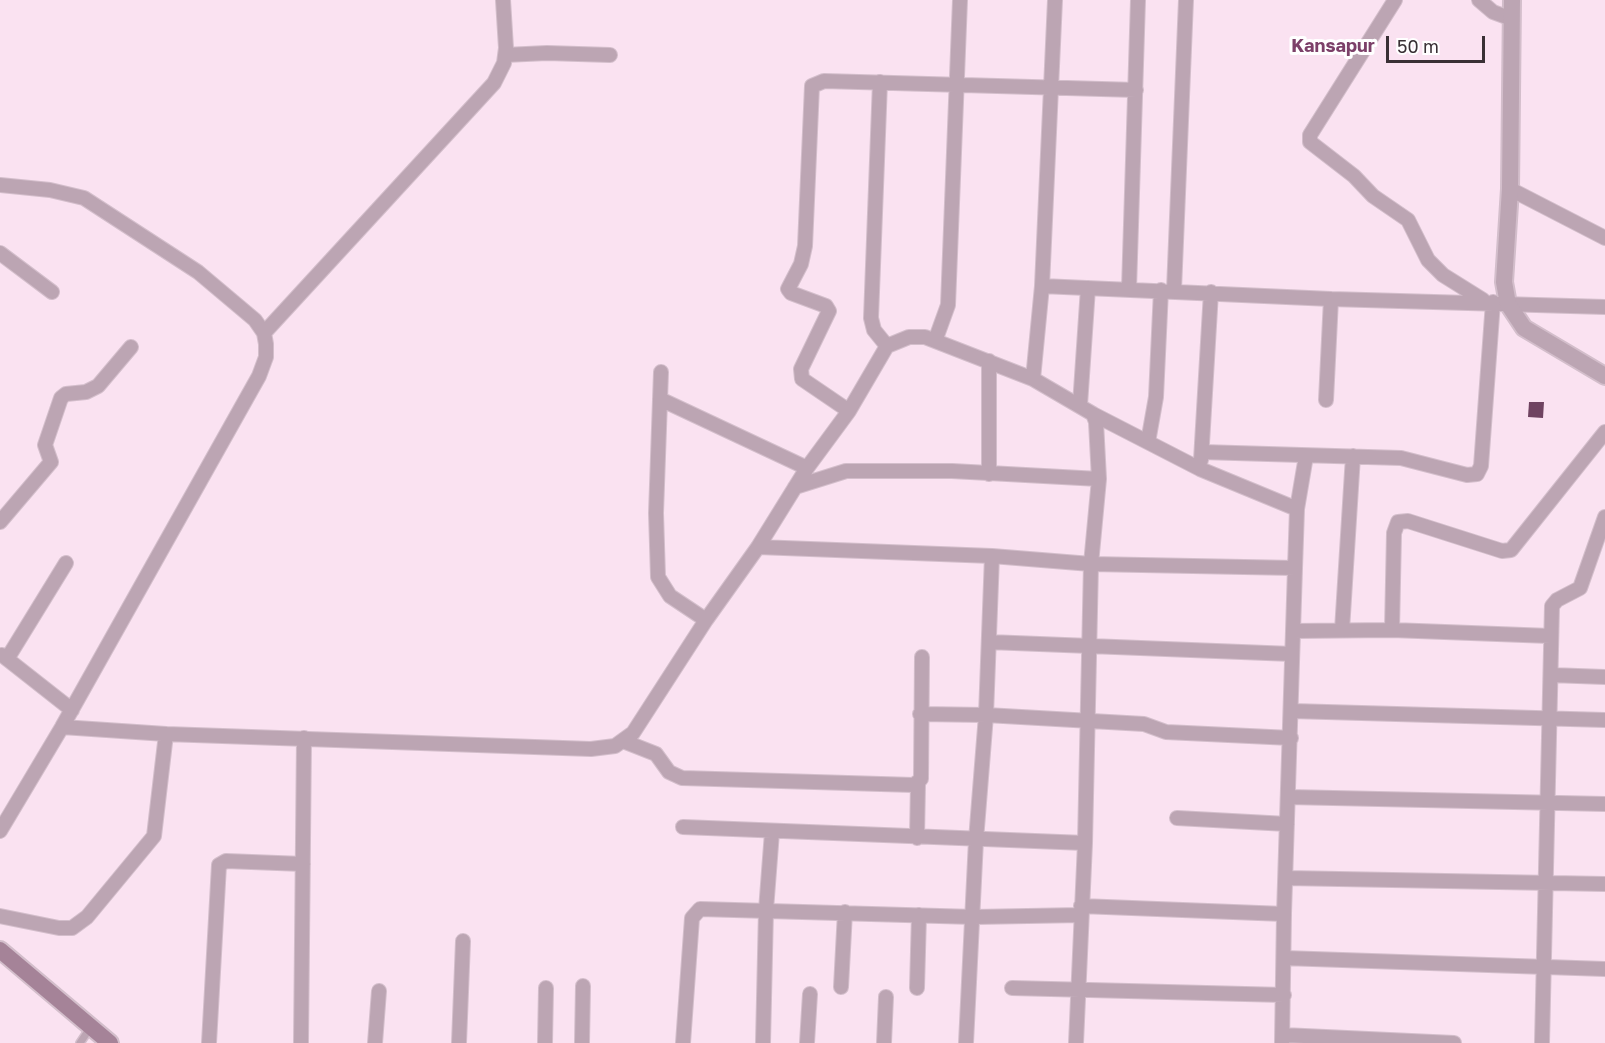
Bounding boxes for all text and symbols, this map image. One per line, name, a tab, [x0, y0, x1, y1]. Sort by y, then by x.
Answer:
scale bar	[1389, 24, 1488, 62]
district label: Kansapur	[1291, 35, 1375, 57]
text: 50 m	[1397, 35, 1439, 57]

